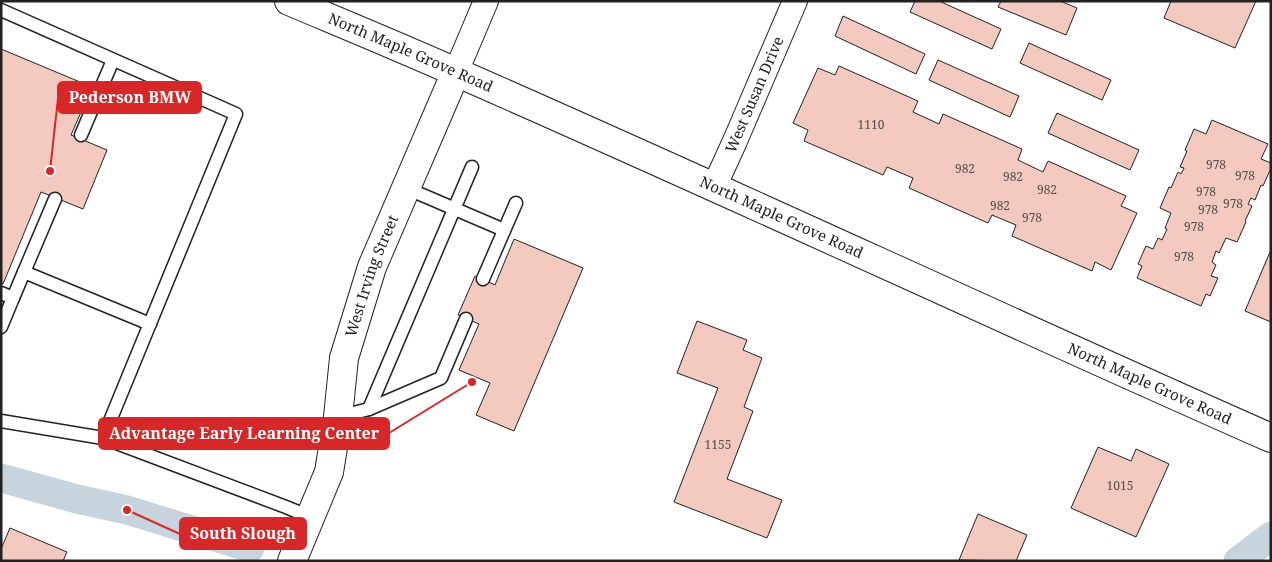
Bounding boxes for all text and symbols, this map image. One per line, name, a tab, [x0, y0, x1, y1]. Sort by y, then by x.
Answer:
street label: North Maple Grove Road	[326, 8, 496, 96]
street label: West Susan Drive	[720, 33, 788, 156]
callout: Pederson BMW	[58, 82, 201, 113]
text: Pederson BMW	[69, 86, 192, 108]
house number: 1110	[858, 116, 885, 133]
house number: 978	[1206, 156, 1226, 173]
house number: 982	[955, 160, 975, 177]
house number: 978	[1235, 167, 1255, 184]
house number: 982	[1003, 168, 1023, 185]
street label: North Maple Grove Road	[697, 171, 867, 262]
house number: 982	[1037, 181, 1057, 198]
house number: 978	[1196, 183, 1216, 200]
house number: 978	[1223, 195, 1243, 212]
house number: 982	[990, 197, 1010, 214]
house number: 978	[1198, 201, 1218, 218]
house number: 978	[1022, 209, 1042, 226]
street label: West Irving Street	[340, 212, 402, 339]
house number: 978	[1184, 218, 1204, 235]
house number: 978	[1174, 248, 1194, 265]
street label: North Maple Grove Road	[1065, 338, 1235, 428]
callout: Advantage Early Learning Center	[99, 418, 389, 449]
text: Advantage Early Learning Center	[109, 422, 380, 444]
house number: 1155	[705, 436, 731, 453]
house number: 1015	[1107, 477, 1133, 494]
callout: South Slough	[180, 518, 306, 549]
text: South Slough	[190, 522, 296, 544]

